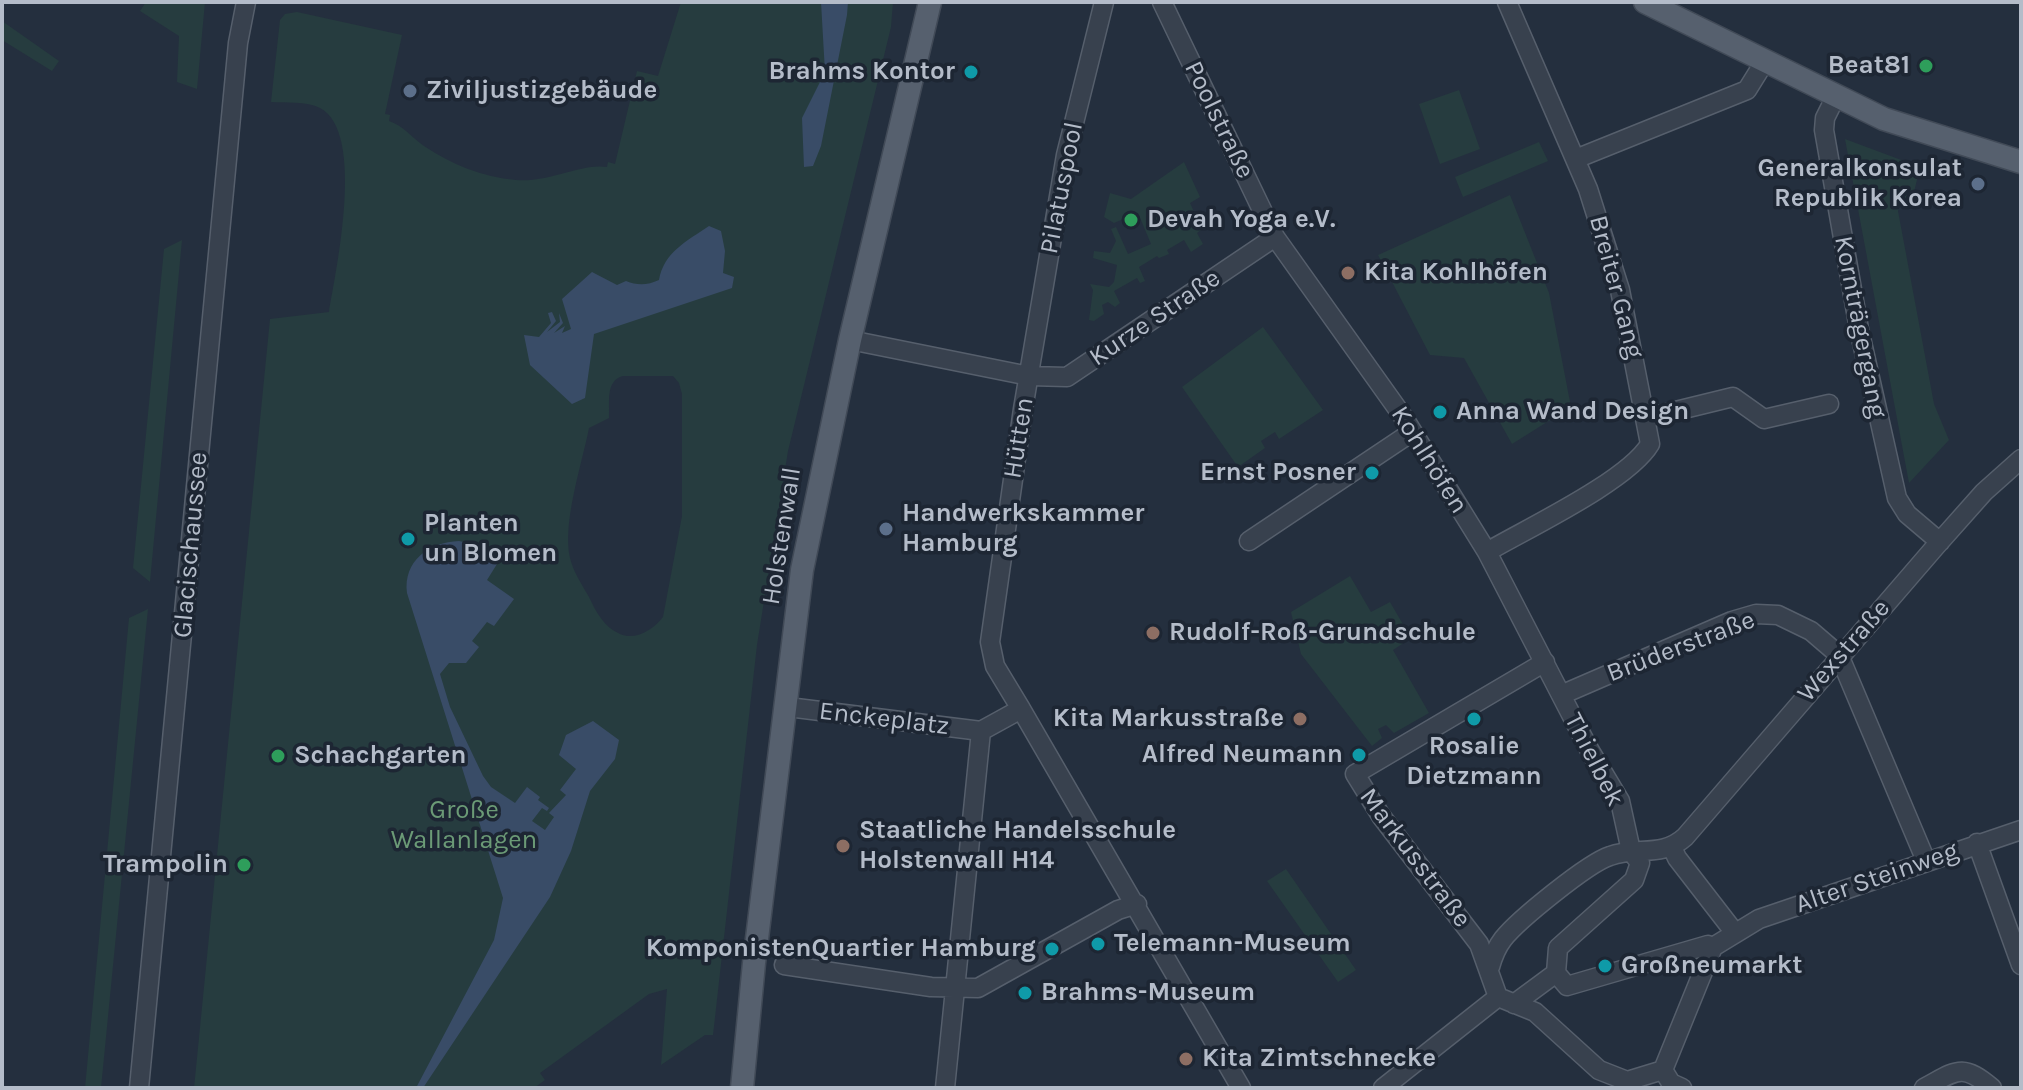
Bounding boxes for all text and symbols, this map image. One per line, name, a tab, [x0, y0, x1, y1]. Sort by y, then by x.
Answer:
place label: Beat81	[1828, 50, 1910, 82]
place label: Brahms Kontor	[768, 56, 955, 88]
street label: Poolstraße	[1177, 56, 1261, 184]
marker: Beat81	[1917, 57, 1935, 75]
marker: Brahms Kontor	[962, 63, 980, 81]
place label: Ziviljustizgebäude	[426, 75, 657, 107]
marker: Ziviljustizgebäude	[401, 82, 419, 100]
street label: Pilatuspool	[1034, 119, 1090, 257]
place label: Generalkonsulat Republik Korea	[1758, 153, 1962, 214]
marker: Generalkonsulat Republik Korea	[1969, 175, 1987, 193]
place label: Devah Yoga e.V.	[1147, 204, 1336, 236]
marker: Devah Yoga e.V.	[1122, 211, 1140, 229]
street label: Breiter Gang	[1582, 212, 1650, 362]
street label: Kornträgergang	[1827, 233, 1893, 421]
place label: Kita Kohlhöfen	[1364, 257, 1548, 289]
street label: Kurze Straße	[1084, 263, 1226, 373]
marker: Kita Kohlhöfen	[1339, 264, 1357, 282]
street label: Hütten	[997, 395, 1041, 481]
place label: Anna Wand Design	[1456, 396, 1689, 428]
street label: Kohlhöfen	[1384, 401, 1474, 519]
marker: Anna Wand Design	[1431, 403, 1449, 421]
street label: Glacischaussee	[167, 451, 215, 639]
place label: Ernst Posner	[1200, 457, 1356, 489]
marker: Ernst Posner	[1363, 464, 1381, 482]
street label: Holstenwall	[756, 465, 808, 607]
place label: Handwerkskammer Hamburg	[902, 498, 1144, 560]
place label: Planten un Blomen	[424, 508, 557, 570]
marker: Handwerkskammer Hamburg	[877, 520, 895, 538]
marker: Planten un Blomen	[399, 530, 417, 548]
street label: Wexstraße	[1791, 593, 1897, 709]
street label: Brüderstraße	[1603, 604, 1759, 690]
place label: Rudolf-Roß-Grundschule	[1169, 617, 1476, 649]
marker: Rudolf-Roß-Grundschule	[1144, 624, 1162, 642]
street label: Enckeplatz	[817, 696, 951, 742]
place label: Kita Markusstraße	[1053, 703, 1284, 735]
street label: Thielbek	[1557, 708, 1631, 812]
marker: Kita Markusstraße	[1291, 710, 1309, 728]
marker: Rosalie Dietzmann	[1465, 710, 1483, 728]
place label: Rosalie Dietzmann	[1406, 731, 1542, 792]
place label: Alfred Neumann	[1142, 739, 1343, 771]
place label: Schachgarten	[294, 740, 466, 772]
marker: Alfred Neumann	[1350, 746, 1368, 764]
marker: Schachgarten	[269, 747, 287, 765]
street label: Markusstraße	[1353, 782, 1477, 934]
park label: Große Wallanlagen	[391, 795, 537, 856]
place label: Staatliche Handelsschule Holstenwall H14	[859, 815, 1176, 876]
street label: Alter Steinweg	[1792, 836, 1962, 920]
marker: Staatliche Handelsschule Holstenwall H14	[834, 837, 852, 855]
place label: Trampolin	[103, 849, 228, 881]
marker: Trampolin	[235, 856, 253, 874]
place label: Telemann-Museum	[1114, 928, 1351, 960]
place label: KomponistenQuartier Hamburg	[646, 933, 1036, 965]
marker: Telemann-Museum	[1089, 935, 1107, 953]
marker: KomponistenQuartier Hamburg	[1043, 940, 1061, 958]
place label: Großneumarkt	[1621, 950, 1802, 982]
marker: Großneumarkt	[1596, 957, 1614, 975]
place label: Brahms-Museum	[1041, 977, 1255, 1009]
marker: Brahms-Museum	[1016, 984, 1034, 1002]
place label: Kita Zimtschnecke	[1202, 1043, 1436, 1075]
marker: Kita Zimtschnecke	[1177, 1050, 1195, 1068]

